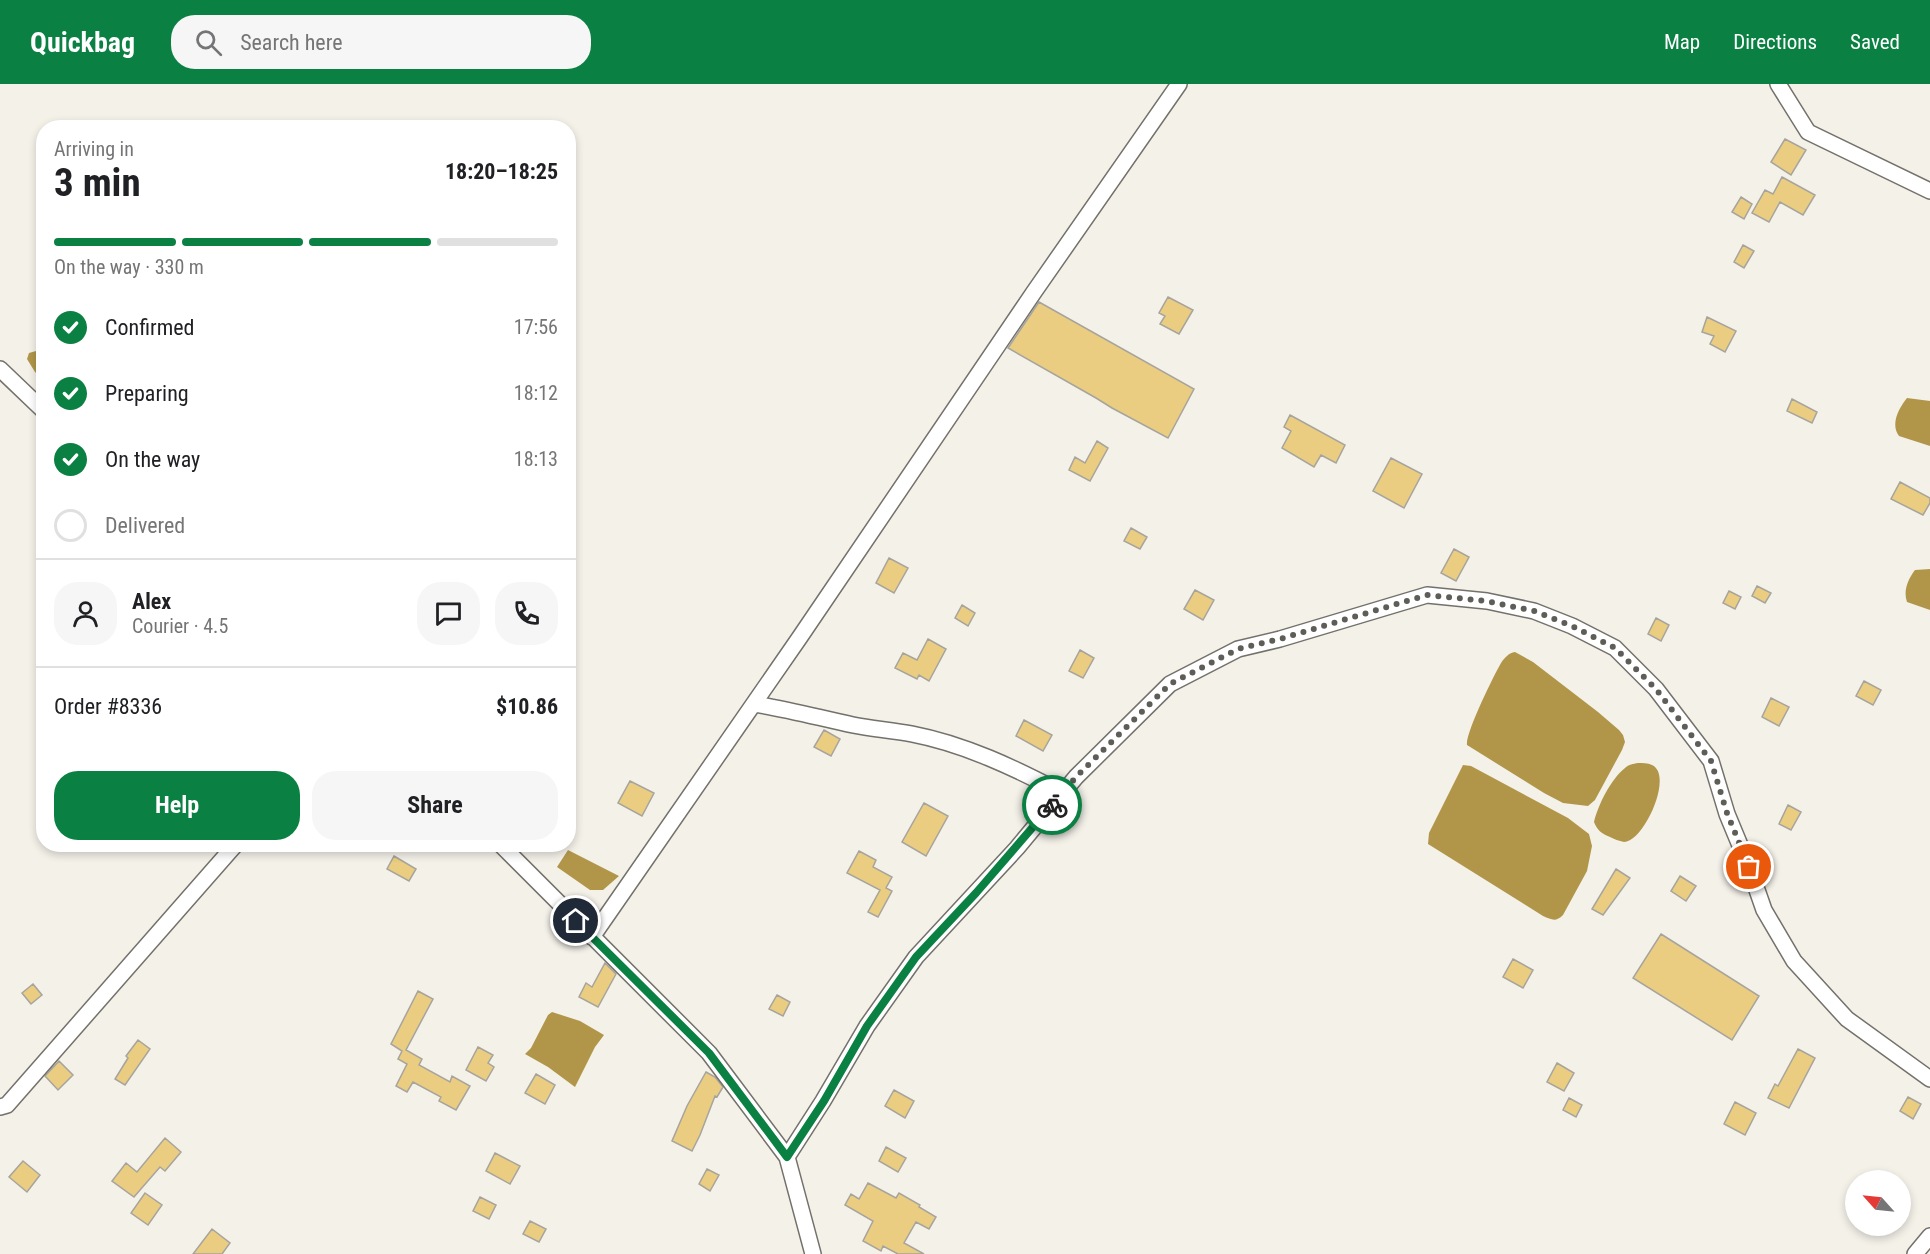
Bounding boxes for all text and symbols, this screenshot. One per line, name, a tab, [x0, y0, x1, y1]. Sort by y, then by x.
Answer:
search box	[171, 15, 591, 69]
text: Quickbag	[30, 26, 135, 59]
icon: search	[192, 26, 225, 59]
text: Search here	[240, 30, 342, 55]
text: Map	[1664, 30, 1700, 54]
text: Directions	[1733, 30, 1817, 54]
text: Saved	[1850, 30, 1900, 54]
text: Arriving in	[54, 137, 134, 161]
text: 18:20–18:25	[445, 159, 558, 184]
text: 3 min	[54, 160, 141, 206]
text: On the way · 330 m	[54, 255, 204, 279]
icon: check	[54, 311, 87, 344]
text: Confirmed	[105, 315, 194, 340]
text: 17:56	[514, 315, 558, 339]
icon: check	[54, 377, 87, 410]
text: Preparing	[105, 381, 189, 406]
text: 18:12	[514, 381, 558, 405]
icon: check	[54, 443, 87, 476]
text: On the way	[105, 447, 200, 472]
text: 18:13	[514, 447, 558, 471]
text: Delivered	[105, 513, 185, 538]
button: person	[54, 582, 117, 645]
button: chat	[417, 582, 480, 645]
button: phone	[495, 582, 558, 645]
text: Alex	[132, 589, 171, 614]
text: Courier · 4.5	[132, 614, 228, 638]
text: Order #8336	[54, 694, 162, 719]
text: $10.86	[496, 694, 558, 719]
button: Help	[54, 771, 300, 840]
button: Share	[312, 771, 558, 840]
courier	[1022, 775, 1082, 835]
icon: bike	[1036, 789, 1069, 822]
pin	[1723, 841, 1774, 892]
icon: bag	[1732, 850, 1765, 883]
pin	[550, 895, 601, 946]
icon: home	[559, 904, 592, 937]
north arrow	[1845, 1170, 1911, 1236]
map controls	[1845, 1170, 1911, 1236]

